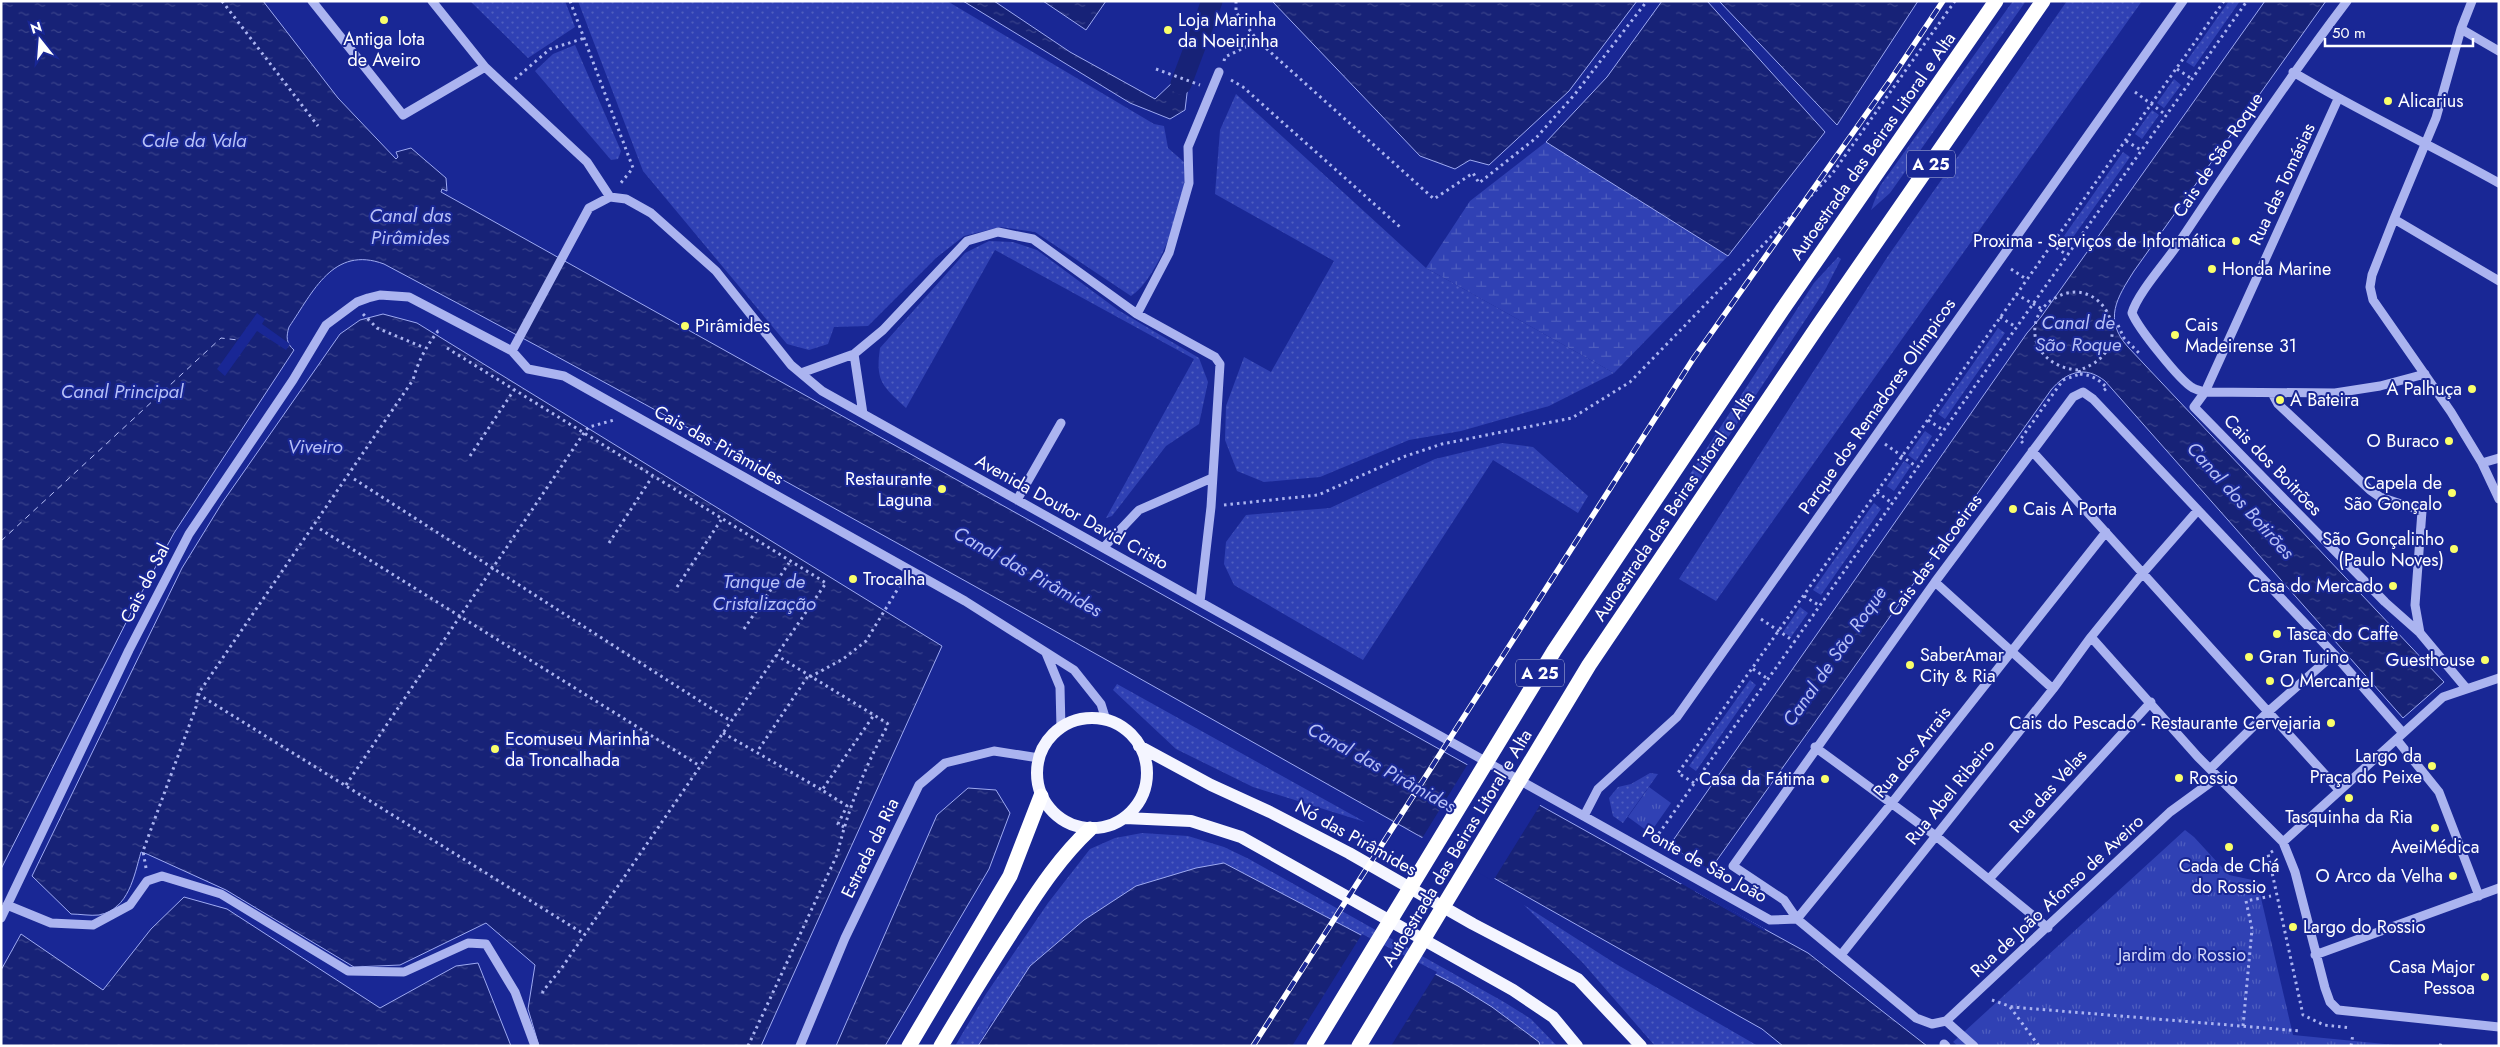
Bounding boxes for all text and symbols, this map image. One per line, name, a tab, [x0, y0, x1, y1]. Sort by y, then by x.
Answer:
place label: Loja Marinha da Noeirinha	[1178, 7, 1278, 54]
marker: Antiga lota de Aveiro	[378, 14, 390, 26]
north arrow	[15, 15, 65, 65]
scale bar	[2325, 15, 2472, 47]
text: N	[28, 16, 44, 39]
text: 50 m	[2332, 22, 2366, 44]
marker: Loja Marinha da Noeirinha	[1162, 24, 1174, 36]
place label: Antiga lota de Aveiro	[343, 26, 425, 73]
street label: Autoestrada das Beiras Litoral e Alta	[1784, 27, 1962, 265]
street label: Cais de São Roque	[2166, 87, 2270, 223]
place label: Alicarius	[2398, 88, 2464, 114]
marker: Alicarius	[2382, 95, 2394, 107]
street label: Rua das Tomásias	[2242, 119, 2322, 249]
water label: Cale da Vala	[142, 127, 247, 154]
road number: A 25	[1907, 150, 1955, 178]
water label: Canal das Pirâmides	[369, 202, 451, 251]
place label: Proxima - Serviços de Informática	[1973, 228, 2226, 254]
marker: Proxima - Serviços de Informática	[2230, 235, 2242, 247]
place label: Honda Marine	[2222, 256, 2331, 282]
marker: Honda Marine	[2206, 263, 2218, 275]
street label: Parque dos Remadores Olímpicos	[1792, 293, 1962, 519]
water label: Canal de São Roque	[2035, 309, 2122, 358]
place label: Cais Madeirense 31	[2185, 312, 2297, 359]
place label: Pirâmides	[695, 313, 770, 339]
marker: Pirâmides	[679, 320, 691, 332]
marker: Cais Madeirense 31	[2169, 329, 2181, 341]
place label: A Palhuça	[2386, 376, 2462, 402]
water label: Canal Principal	[61, 378, 184, 405]
marker: A Palhuça	[2466, 383, 2478, 395]
street label: Autoestrada das Beiras Litoral e Alta	[1587, 386, 1761, 626]
place label: A Bateira	[2290, 387, 2359, 413]
marker: A Bateira	[2274, 394, 2286, 406]
street label: Cais das Pirâmides	[649, 399, 789, 491]
street label: Cais dos Boitrões	[2218, 408, 2328, 522]
place label: O Buraco	[2367, 428, 2439, 454]
water label: Viveiro	[287, 433, 343, 460]
marker: O Buraco	[2443, 435, 2455, 447]
water label: Canal dos Botirões	[2181, 436, 2301, 565]
street label: Avenida Doutor David Cristo	[971, 448, 1173, 576]
place label: Restaurante Laguna	[845, 466, 932, 513]
place label: Capela de São Gonçalo	[2344, 470, 2442, 517]
marker: Restaurante Laguna	[936, 483, 948, 495]
marker: Capela de São Gonçalo	[2446, 487, 2458, 499]
street label: Cais das Falcoeiras	[1882, 488, 1988, 622]
place label: Cais A Porta	[2023, 496, 2117, 522]
marker: Cais A Porta	[2007, 503, 2019, 515]
water label: Canal das Pirâmides	[949, 519, 1107, 624]
place label: São Gonçalinho (Paulo Noves)	[2322, 526, 2444, 573]
street label: Cais do Sal	[114, 539, 176, 627]
marker: São Gonçalinho (Paulo Noves)	[2448, 543, 2460, 555]
place label: Trocalha	[863, 566, 925, 592]
water label: Tanque de Cristalização	[712, 568, 816, 617]
marker: Trocalha	[847, 573, 859, 585]
place label: Casa do Mercado	[2248, 573, 2383, 599]
water label: Canal de São Roque	[1776, 580, 1893, 732]
marker: Casa do Mercado	[2387, 580, 2399, 592]
place label: Tasca do Caffe	[2287, 621, 2398, 647]
marker: Tasca do Caffe	[2271, 628, 2283, 640]
place label: SaberAmar City & Ria	[1920, 642, 2005, 689]
place label: Gran Turino	[2259, 644, 2349, 670]
place label: Guesthouse	[2386, 647, 2475, 673]
marker: Gran Turino	[2243, 651, 2255, 663]
marker: Guesthouse	[2479, 654, 2491, 666]
marker: SaberAmar City & Ria	[1904, 659, 1916, 671]
road number: A 25	[1516, 660, 1564, 686]
place label: O Mercantel	[2280, 668, 2374, 694]
marker: O Mercantel	[2264, 675, 2276, 687]
street label: Rua dos Arrais	[1867, 701, 1957, 803]
place label: Cais do Pescado - Restaurante Cervejaria	[2009, 710, 2321, 736]
water label: Canal das Pirâmides	[1303, 715, 1461, 820]
marker: Cais do Pescado - Restaurante Cervejaria	[2325, 717, 2337, 729]
street label: Autoestrada das Beiras Litoral e Alta	[1376, 724, 1538, 972]
place label: Ecomuseu Marinha da Troncalhada	[505, 726, 650, 773]
street label: Rua Abel Ribeiro	[1899, 733, 2001, 850]
marker: Ecomuseu Marinha da Troncalhada	[489, 743, 501, 755]
street label: Rua das Velas	[2003, 743, 2093, 839]
place label: Largo da Praça do Peixe	[2310, 743, 2422, 790]
marker: Largo da Praça do Peixe	[2426, 760, 2438, 772]
place label: Rossio	[2189, 765, 2238, 791]
place label: Casa da Fátima	[1699, 766, 1815, 792]
marker: Rossio	[2173, 772, 2185, 784]
marker: Casa da Fátima	[1819, 773, 1831, 785]
marker: Tasquinha da Ria	[2343, 792, 2355, 804]
street label: Estrada da Ria	[835, 794, 905, 902]
street label: Nó das Pirâmides	[1290, 794, 1422, 882]
place label: Tasquinha da Ria	[2285, 804, 2413, 830]
street label: Rua de João Afonso de Aveiro	[1965, 808, 2150, 983]
street label: Ponte de São João	[1638, 819, 1772, 909]
marker: AveiMédica	[2429, 822, 2441, 834]
place label: AveiMédica	[2391, 834, 2479, 860]
marker: Cada de Chá do Rossio	[2223, 841, 2235, 853]
place label: Cada de Chá do Rossio	[2179, 853, 2279, 900]
place label: O Arco da Velha	[2315, 863, 2443, 889]
marker: O Arco da Velha	[2447, 870, 2459, 882]
place label: Largo do Rossio	[2303, 914, 2426, 940]
marker: Largo do Rossio	[2287, 921, 2299, 933]
park label: Jardim do Rossio	[2116, 942, 2246, 968]
place label: Casa Major Pessoa	[2389, 954, 2476, 1001]
marker: Casa Major Pessoa	[2479, 971, 2491, 983]

